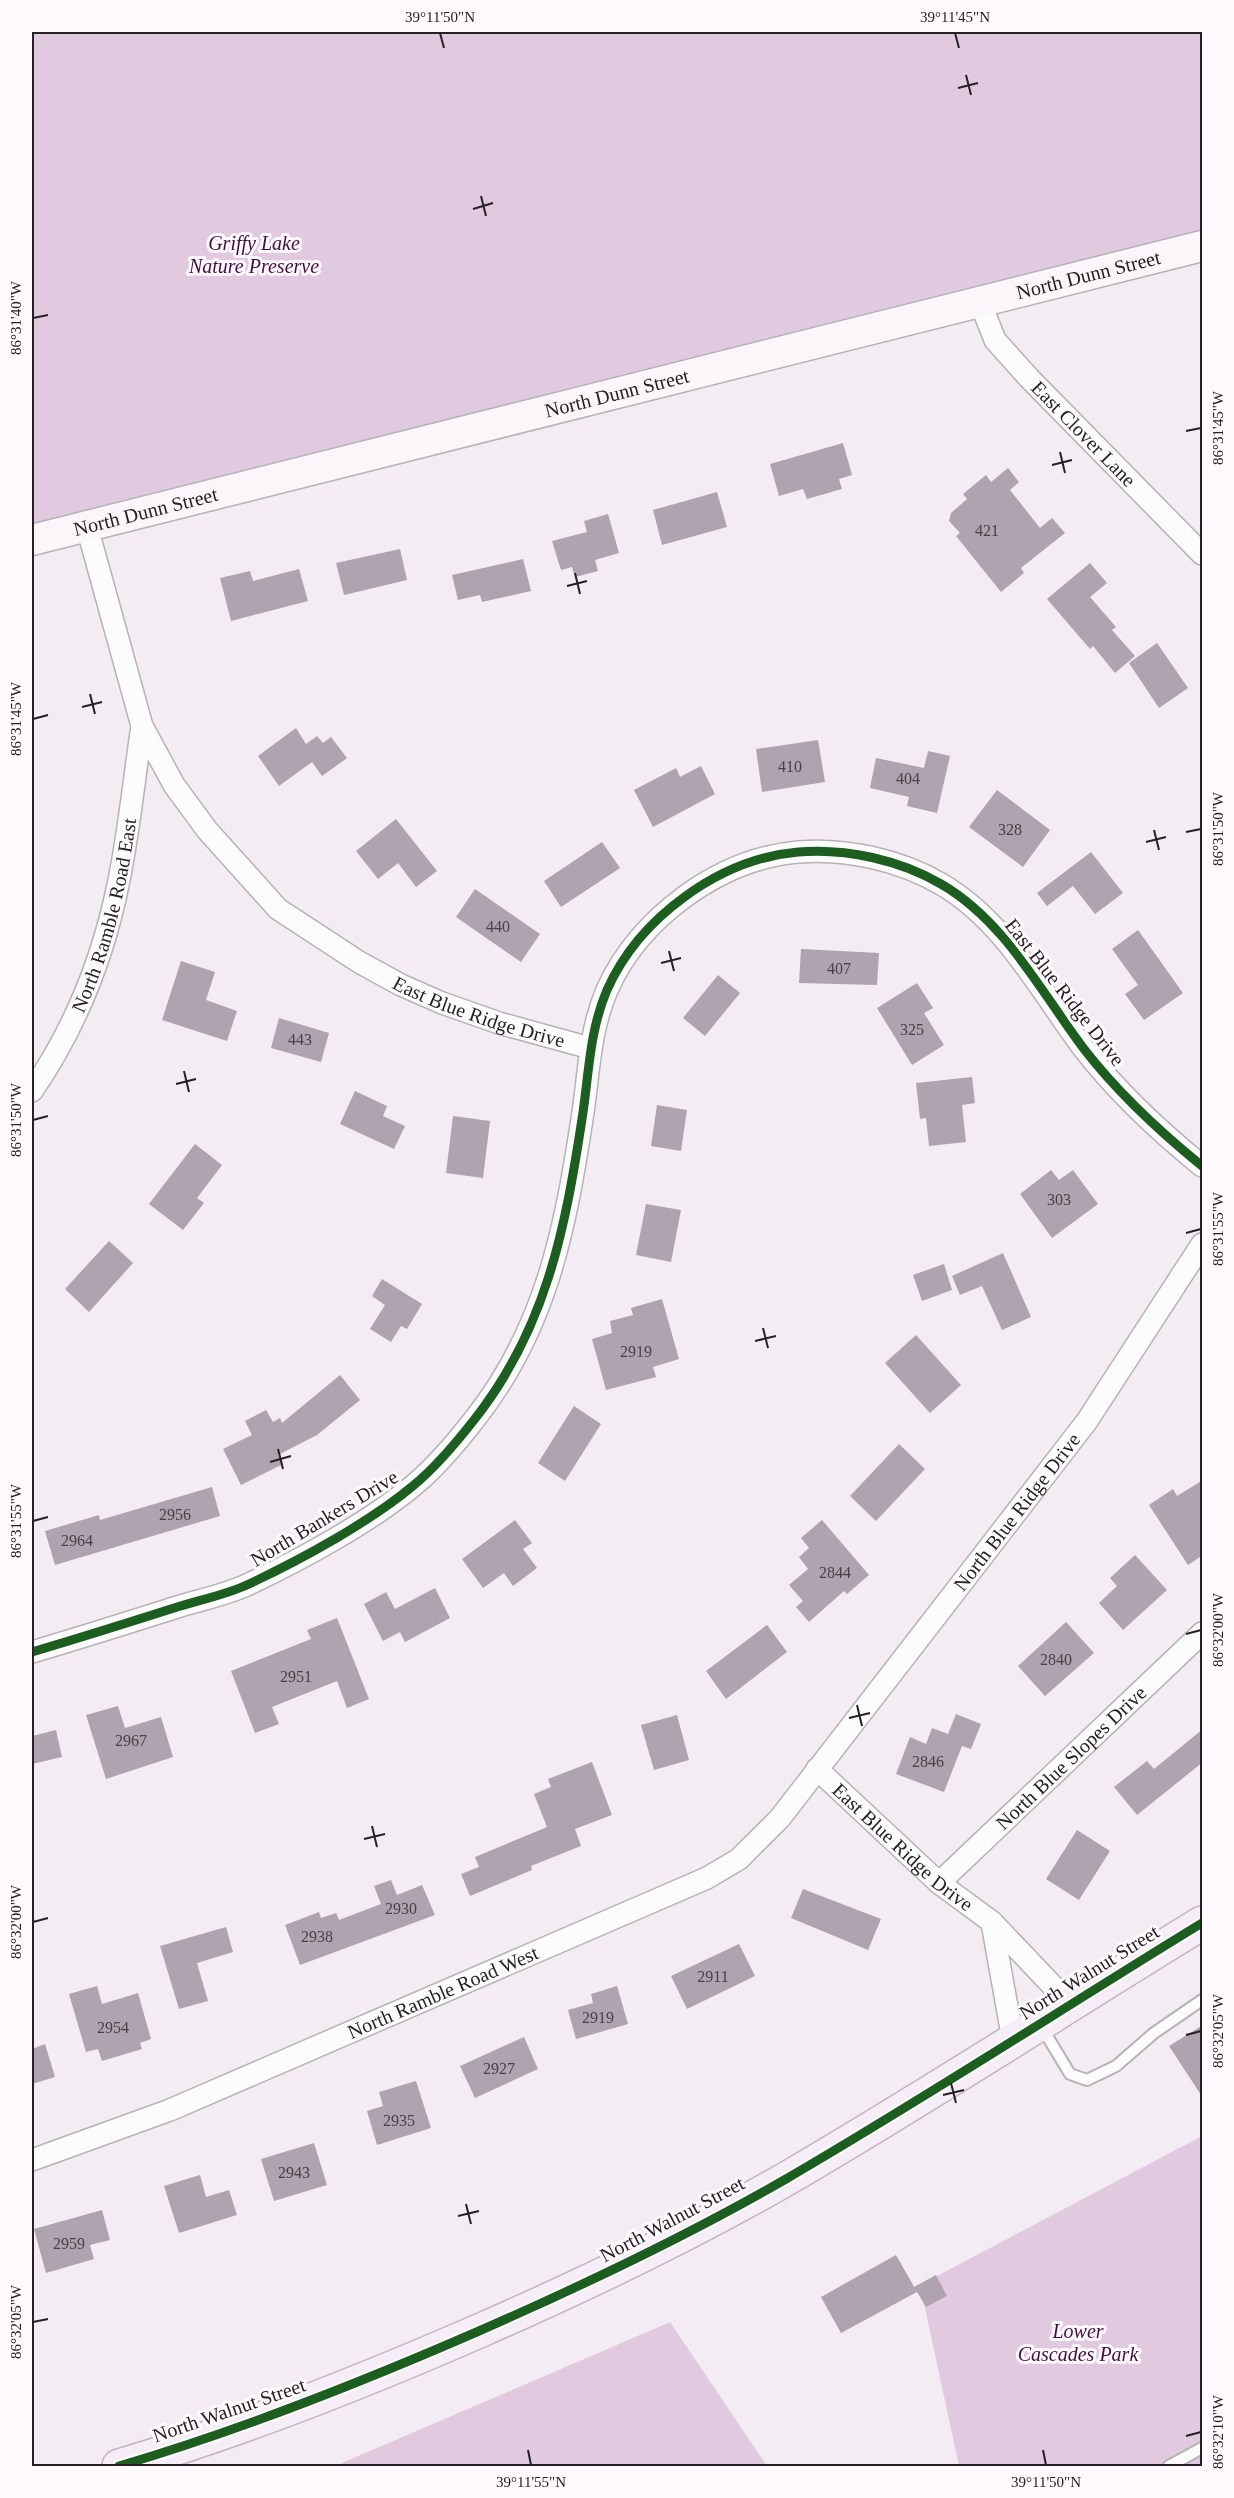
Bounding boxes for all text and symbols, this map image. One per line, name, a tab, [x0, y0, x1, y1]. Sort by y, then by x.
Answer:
text: 39°11'50"N	[405, 9, 475, 25]
text: 39°11'45"N	[920, 9, 990, 25]
park label: Griffy Lake Nature Preserve	[188, 232, 319, 277]
street label: North Dunn Street	[1014, 246, 1163, 303]
text: 86°31'40"W	[8, 280, 24, 355]
street label: North Dunn Street	[542, 364, 692, 422]
street label: East Clover Lane	[1027, 376, 1140, 491]
text: 86°31'45"W	[1210, 390, 1226, 465]
street label: North Dunn Street	[71, 483, 220, 540]
house number: 421	[975, 522, 999, 539]
text: 86°31'45"W	[8, 681, 24, 756]
house number: 410	[778, 758, 802, 775]
house number: 404	[896, 770, 920, 787]
text: 86°31'50"W	[1210, 791, 1226, 866]
street label: North Ramble Road East	[67, 816, 140, 1016]
house number: 328	[998, 821, 1022, 838]
street label: East Blue Ridge Drive	[1000, 914, 1129, 1071]
house number: 440	[486, 918, 510, 935]
house number: 407	[827, 960, 851, 977]
street label: East Blue Ridge Drive	[389, 972, 567, 1052]
house number: 325	[900, 1021, 924, 1038]
house number: 443	[288, 1031, 312, 1048]
text: 86°31'50"W	[8, 1082, 24, 1157]
house number: 303	[1047, 1191, 1071, 1208]
text: 86°31'55"W	[1210, 1191, 1226, 1266]
house number: 2919	[620, 1343, 652, 1360]
street label: North Blue Ridge Drive	[949, 1429, 1085, 1595]
street label: North Bankers Drive	[246, 1465, 402, 1571]
text: 86°31'55"W	[8, 1483, 24, 1558]
house number: 2956	[159, 1506, 191, 1523]
house number: 2964	[61, 1532, 93, 1549]
house number: 2844	[819, 1564, 851, 1581]
text: 86°32'00"W	[1210, 1592, 1226, 1667]
house number: 2840	[1040, 1651, 1072, 1668]
house number: 2951	[280, 1668, 312, 1685]
street label: North Blue Slopes Drive	[991, 1681, 1150, 1834]
house number: 2967	[115, 1732, 147, 1749]
house number: 2846	[912, 1753, 944, 1770]
street label: East Blue Ridge Drive	[828, 1778, 977, 1915]
text: 86°32'00"W	[8, 1884, 24, 1959]
house number: 2930	[385, 1900, 417, 1917]
street label: North Walnut Street	[1015, 1920, 1163, 2024]
house number: 2938	[301, 1928, 333, 1945]
street label: North Ramble Road West	[344, 1941, 542, 2043]
house number: 2911	[697, 1968, 729, 1985]
text: 86°32'05"W	[1210, 1993, 1226, 2068]
house number: 2919	[582, 2009, 614, 2026]
house number: 2954	[97, 2019, 129, 2036]
house number: 2927	[483, 2060, 515, 2077]
house number: 2935	[383, 2112, 415, 2129]
house number: 2943	[278, 2164, 310, 2181]
street label: North Walnut Street	[596, 2171, 748, 2266]
house number: 2959	[53, 2235, 85, 2252]
text: 86°32'05"W	[8, 2284, 24, 2359]
park label: Lower Cascades Park	[1018, 2320, 1139, 2365]
street label: North Walnut Street	[150, 2373, 309, 2446]
text: 86°32'10"W	[1210, 2394, 1226, 2469]
text: 39°11'55"N	[496, 2474, 566, 2490]
text: 39°11'50"N	[1011, 2474, 1081, 2490]

